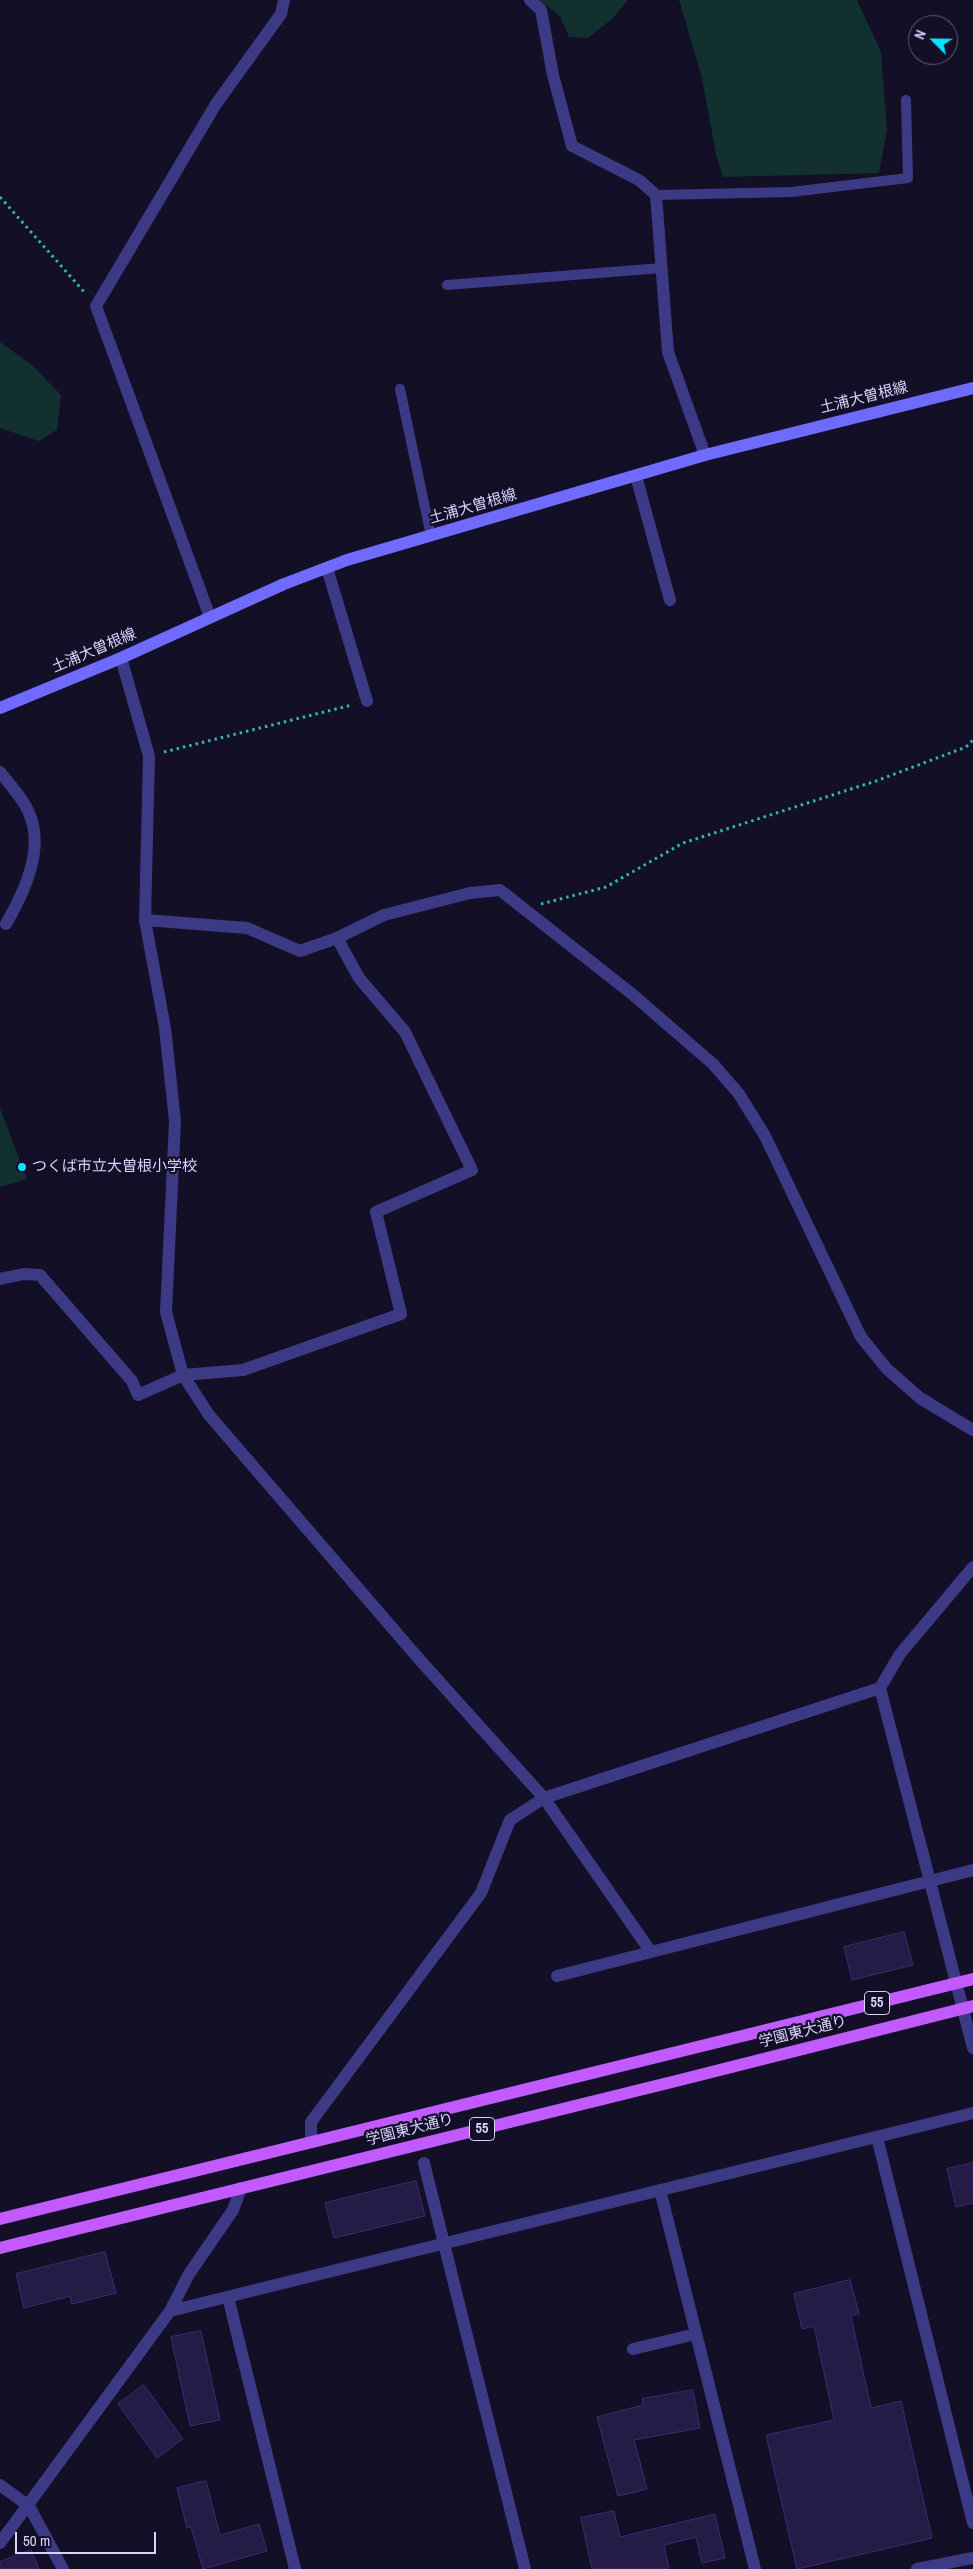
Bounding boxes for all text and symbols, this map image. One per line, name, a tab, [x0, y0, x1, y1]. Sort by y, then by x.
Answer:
north arrow	[908, 15, 958, 65]
text: N	[910, 27, 930, 42]
street label: 土浦大曽根線	[818, 378, 910, 418]
street label: 土浦大曽根線	[427, 486, 519, 528]
street label: 土浦大曽根線	[49, 625, 139, 677]
place label: つくば市立大曽根小学校	[32, 1158, 197, 1176]
marker: つくば市立大曽根小学校	[16, 1161, 28, 1173]
road number: 55	[864, 1992, 890, 2015]
street label: 学園東大通り	[757, 2012, 849, 2052]
street label: 学園東大通り	[364, 2110, 456, 2150]
road number: 55	[470, 2118, 494, 2140]
scale bar	[18, 2522, 159, 2554]
text: 50 m	[23, 2530, 50, 2551]

